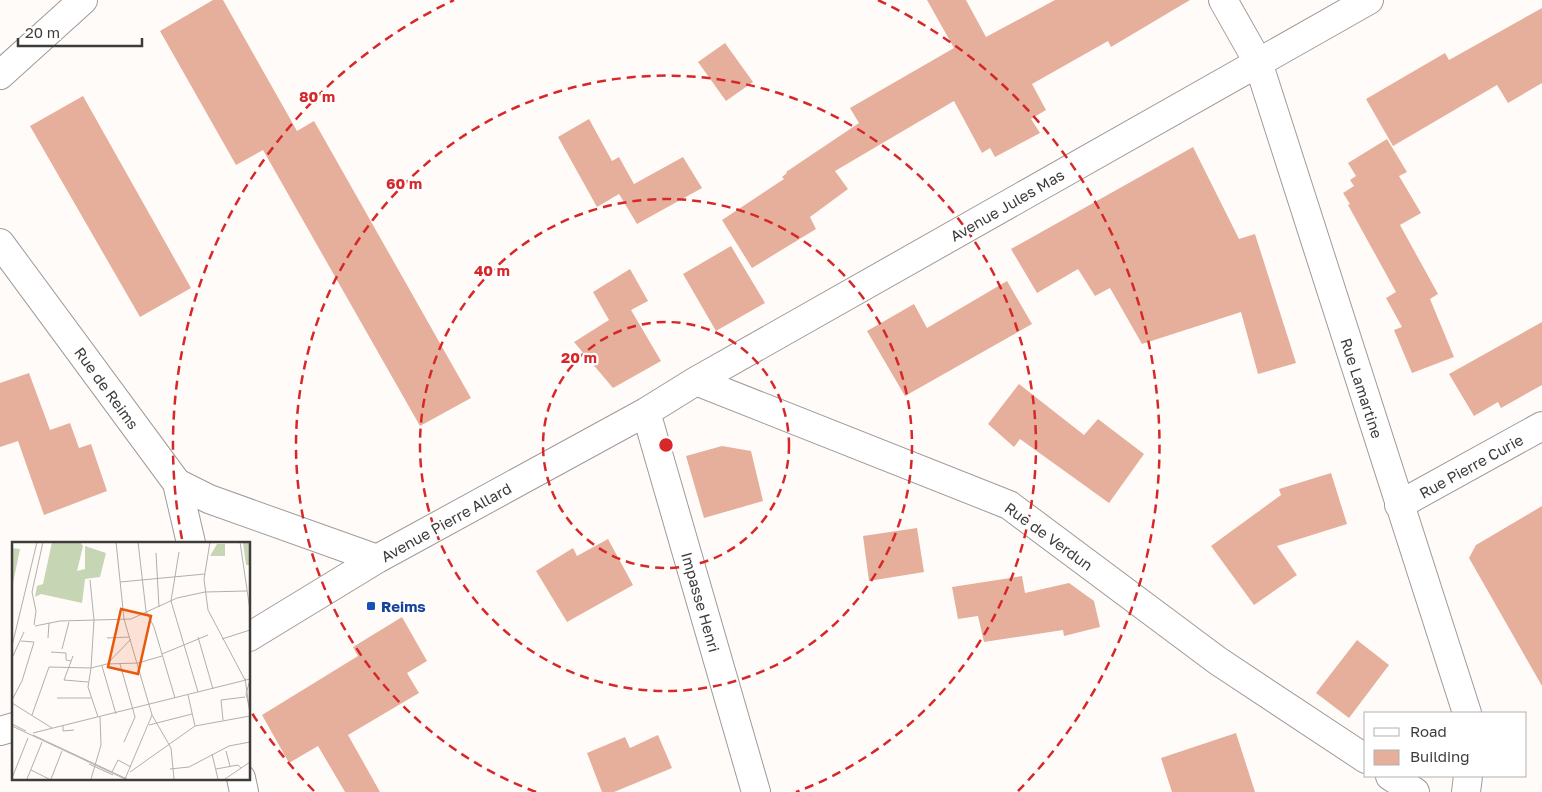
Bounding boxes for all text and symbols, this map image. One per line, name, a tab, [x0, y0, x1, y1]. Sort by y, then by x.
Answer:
scale bar	[18, 15, 141, 47]
text: 20 m	[25, 23, 60, 41]
text: 80 m	[299, 87, 335, 105]
street label: Avenue Jules Mas	[947, 165, 1067, 245]
text: 60 m	[386, 174, 422, 192]
text: 40 m	[474, 261, 510, 279]
street label: Rue Lamartine	[1337, 336, 1387, 441]
street label: Rue de Reims	[71, 343, 143, 433]
text: 20 m	[561, 348, 597, 366]
street label: Rue Pierre Curie	[1416, 430, 1526, 502]
centre of rings	[657, 436, 675, 454]
street label: Avenue Pierre Allard	[378, 479, 514, 565]
street label: Rue de Verdun	[1002, 498, 1096, 574]
inset map	[12, 542, 250, 780]
street label: Impasse Henri	[678, 550, 724, 654]
place label: Reims	[381, 597, 426, 615]
marker: Reims	[365, 600, 377, 612]
legend	[1364, 712, 1527, 777]
text: Road	[1410, 722, 1447, 740]
text: Building	[1410, 747, 1470, 765]

